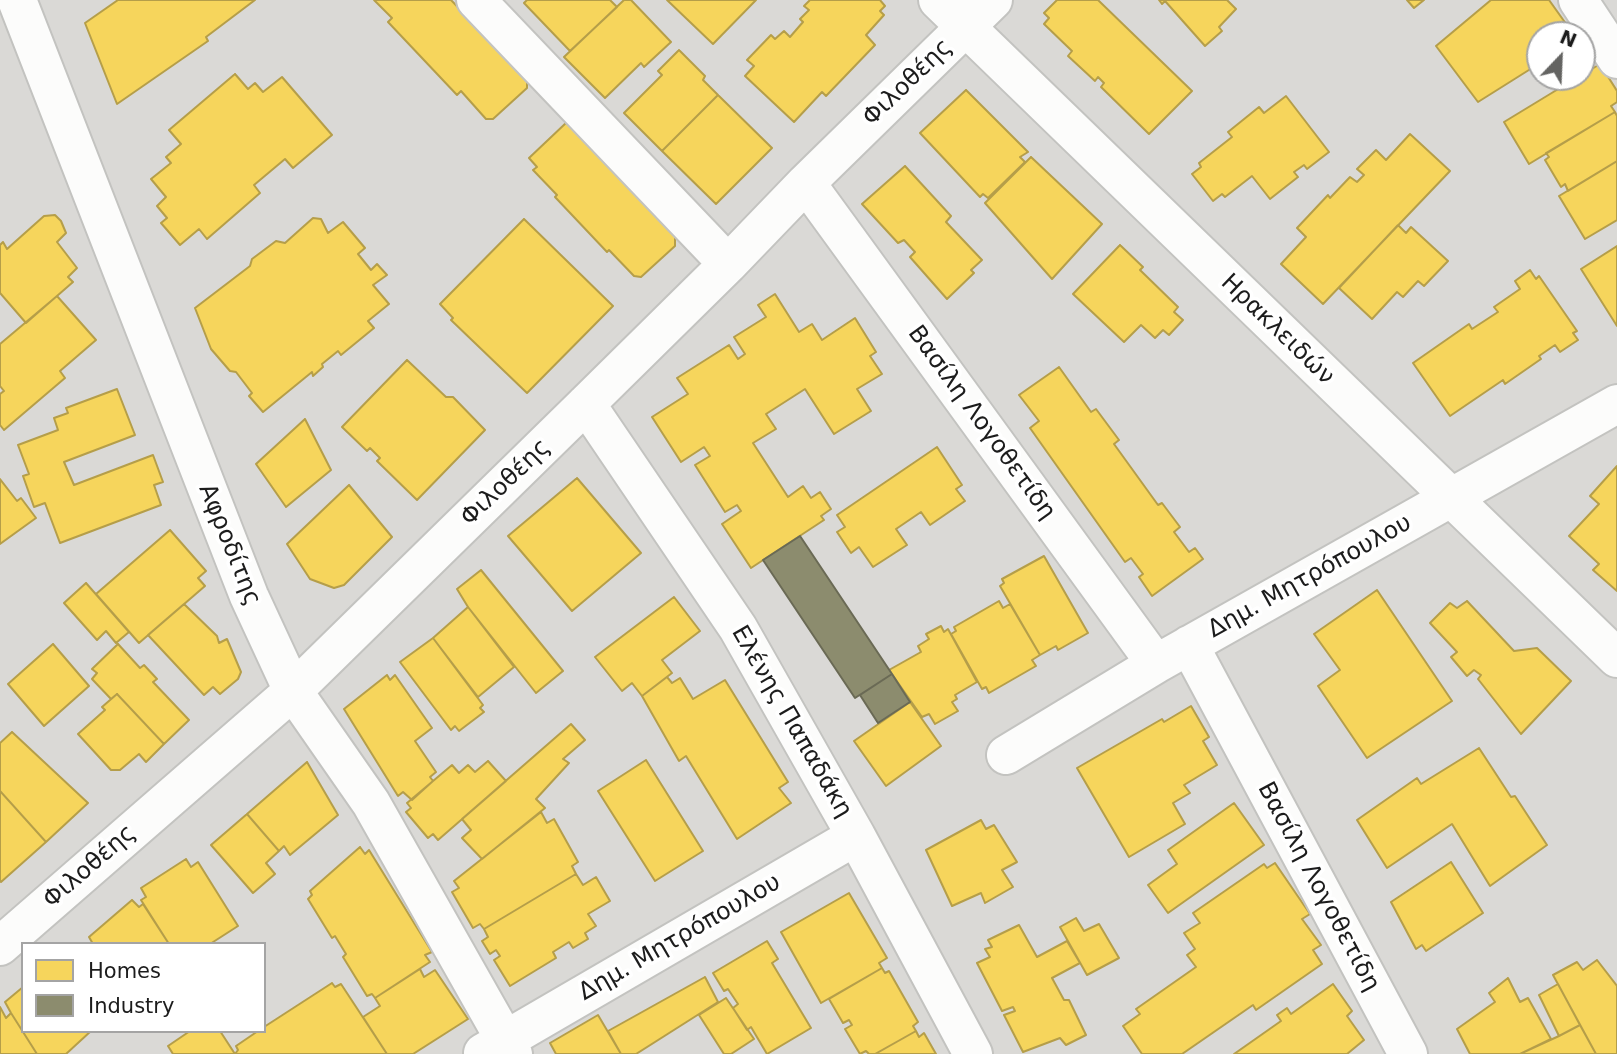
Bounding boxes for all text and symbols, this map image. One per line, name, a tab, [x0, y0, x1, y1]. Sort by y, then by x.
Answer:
north arrow	[1526, 21, 1596, 91]
text: N	[1557, 25, 1580, 52]
street label: Φιλοθέης	[857, 33, 959, 133]
street label: Ηρακλειδών	[1214, 269, 1340, 391]
street label: Βασίλη Λογοθετίδη	[901, 320, 1061, 526]
street label: Φιλοθέης	[455, 433, 557, 533]
street label: Αφροδίτης	[192, 480, 266, 610]
street label: Δημ. Μητρόπουλου	[1203, 509, 1417, 645]
street label: Ελένης Παπαδάκη	[724, 621, 858, 823]
street label: Βασίλη Λογοθετίδη	[1251, 777, 1385, 997]
street label: Φιλοθέης	[38, 819, 142, 915]
street label: Δημ. Μητρόπουλου	[574, 868, 786, 1008]
legend	[21, 942, 266, 1033]
text: Homes	[88, 959, 161, 983]
text: Industry	[88, 994, 174, 1018]

